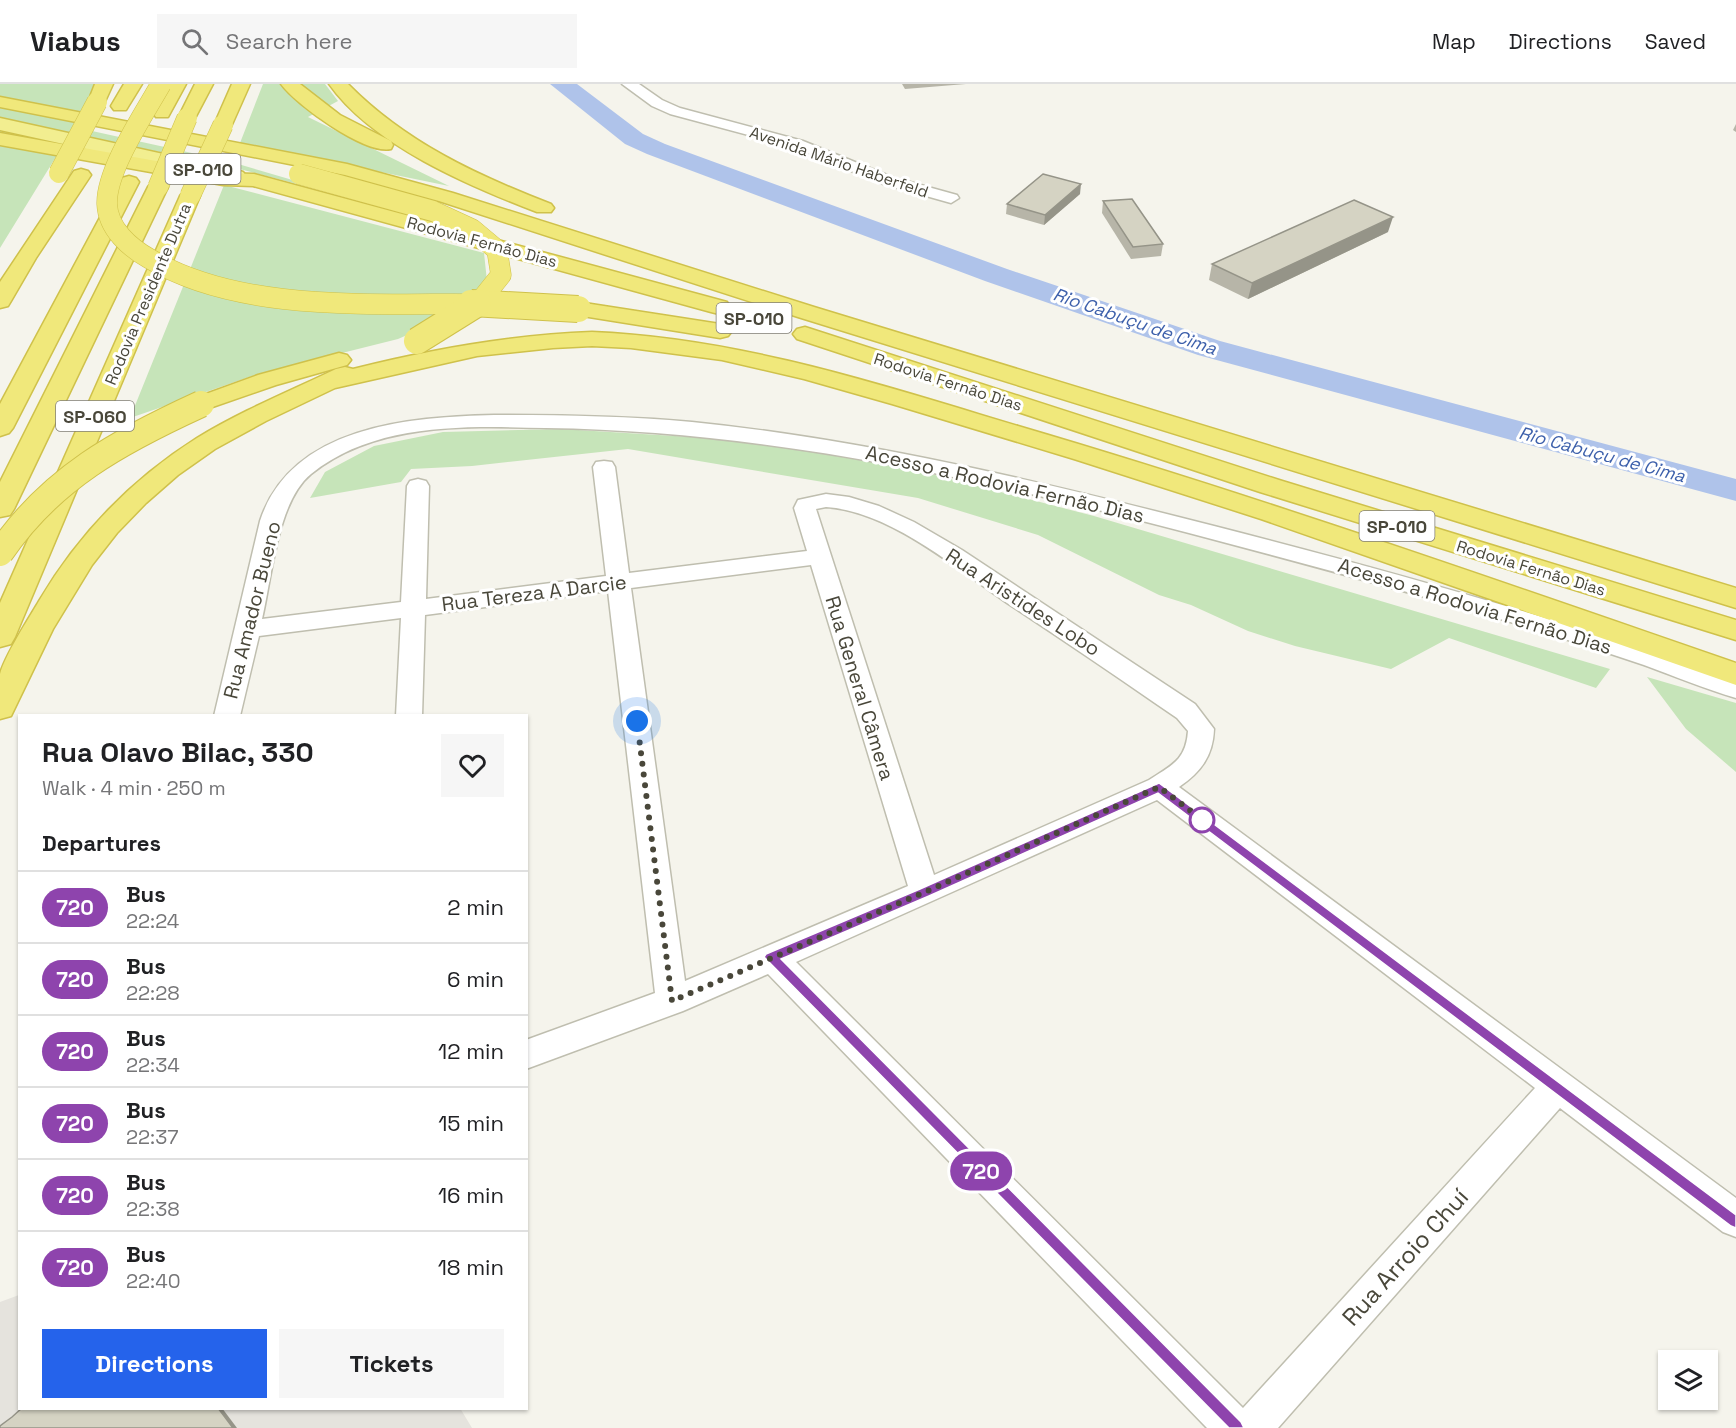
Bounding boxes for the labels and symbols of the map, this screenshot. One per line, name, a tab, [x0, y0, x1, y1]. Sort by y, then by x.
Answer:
street label: Avenida Mário Haberfeld	[747, 122, 931, 202]
road number: SP-010	[166, 154, 240, 184]
street label: Rodovia Presidente Dutra	[100, 200, 196, 388]
street label: Rodovia Fernão Dias	[405, 212, 559, 272]
water label: Rio Cabuçu de Cima	[1050, 282, 1220, 360]
road number: SP-010	[716, 303, 792, 333]
street label: Rodovia Fernão Dias	[871, 348, 1025, 416]
road number: SP-060	[56, 401, 134, 431]
water label: Rio Cabuçu de Cima	[1516, 421, 1688, 487]
street label: Acesso a Rodovia Fernão Dias	[863, 439, 1147, 529]
road number: SP-010	[1360, 511, 1434, 541]
street label: Rua Amador Bueno	[217, 519, 287, 701]
street label: Rodovia Fernão Dias	[1454, 535, 1608, 601]
street label: Rua Aristides Lobo	[941, 542, 1105, 662]
street label: Acesso a Rodovia Fernão Dias	[1335, 552, 1615, 660]
street label: Rua Tereza A Darcie	[440, 569, 628, 617]
street label: Rua General Câmera	[820, 593, 900, 783]
your location	[622, 706, 652, 736]
unlabelled marker	[1189, 807, 1215, 833]
line badge: 720	[946, 1152, 1016, 1190]
street label: Rua Arroio Chuí	[1335, 1182, 1475, 1332]

